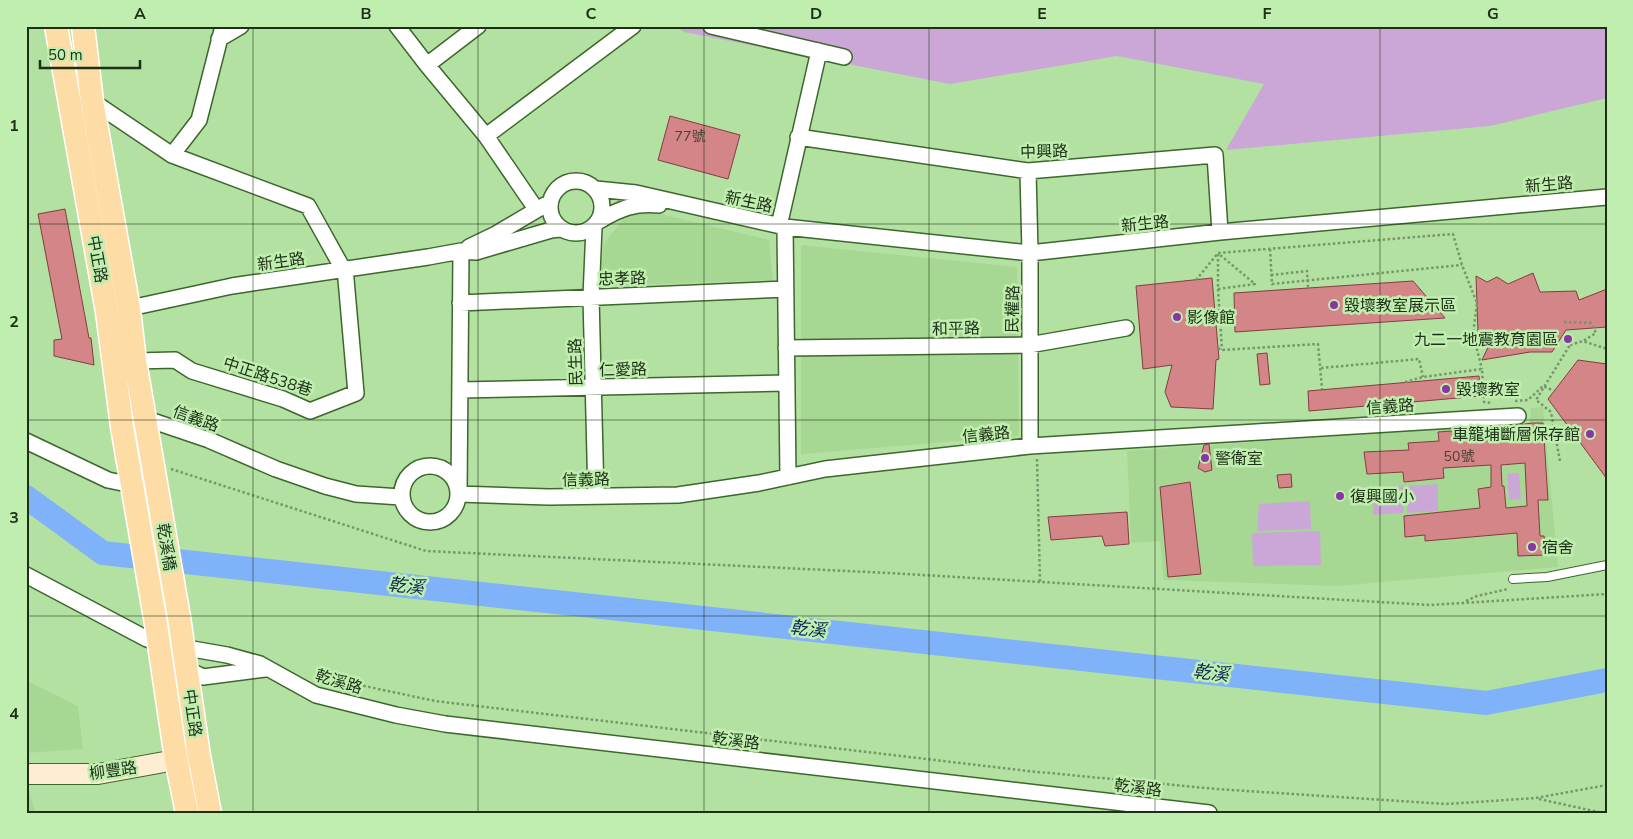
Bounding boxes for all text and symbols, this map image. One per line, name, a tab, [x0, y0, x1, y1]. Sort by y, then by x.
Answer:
text: A	[134, 3, 146, 25]
text: B	[360, 3, 372, 25]
text: C	[586, 3, 597, 25]
text: D	[810, 3, 822, 25]
text: E	[1037, 3, 1047, 25]
text: F	[1263, 3, 1272, 25]
text: G	[1487, 3, 1499, 25]
scale bar	[40, 38, 140, 70]
text: 50 m	[48, 45, 83, 65]
text: 1	[9, 115, 19, 137]
house number: 77號	[675, 127, 705, 146]
street label: 中興路	[1020, 140, 1068, 164]
street label: 新生路	[1524, 172, 1574, 198]
street label: 新生路	[723, 186, 775, 218]
street label: 新生路	[1120, 211, 1170, 237]
street label: 中正路	[82, 234, 112, 285]
street label: 新生路	[256, 248, 306, 276]
street label: 忠孝路	[598, 267, 646, 291]
street label: 民權路	[1002, 285, 1024, 333]
place label: 毀壞教室展示區	[1344, 295, 1456, 317]
marker: 毀壞教室展示區	[1328, 299, 1340, 311]
place label: 影像館	[1187, 307, 1235, 329]
text: 2	[9, 311, 19, 333]
marker: 影像館	[1171, 311, 1183, 323]
street label: 和平路	[932, 318, 980, 340]
place label: 九二一地震教育園區	[1414, 329, 1558, 351]
marker: 九二一地震教育園區	[1562, 333, 1574, 345]
street label: 民生路	[564, 338, 588, 386]
street label: 中正路538巷	[220, 352, 315, 402]
street label: 仁愛路	[599, 359, 647, 381]
place label: 毀壞教室	[1456, 379, 1520, 401]
marker: 毀壞教室	[1440, 383, 1452, 395]
street label: 信義路	[1365, 394, 1415, 420]
street label: 信義路	[169, 400, 222, 437]
street label: 信義路	[961, 422, 1011, 448]
place label: 車籠埔斷層保存館	[1452, 424, 1580, 446]
marker: 車籠埔斷層保存館	[1584, 428, 1596, 440]
house number: 50號	[1444, 447, 1474, 466]
place label: 警衛室	[1215, 448, 1263, 470]
marker: 警衛室	[1199, 452, 1211, 464]
street label: 信義路	[562, 469, 610, 491]
place label: 復興國小	[1350, 486, 1414, 508]
marker: 復興國小	[1334, 490, 1346, 502]
text: 3	[9, 507, 19, 529]
street label: 乾溪橋	[151, 522, 181, 573]
place label: 宿舍	[1542, 537, 1574, 559]
marker: 宿舍	[1526, 541, 1538, 553]
water label: 乾溪	[387, 572, 428, 600]
water label: 乾溪	[789, 615, 830, 643]
water label: 乾溪	[1192, 659, 1233, 687]
street label: 乾溪路	[313, 664, 365, 699]
street label: 中正路	[178, 688, 206, 738]
text: 4	[9, 703, 19, 725]
street label: 乾溪路	[711, 727, 761, 755]
street label: 柳豐路	[88, 757, 138, 785]
street label: 乾溪路	[1113, 774, 1163, 802]

